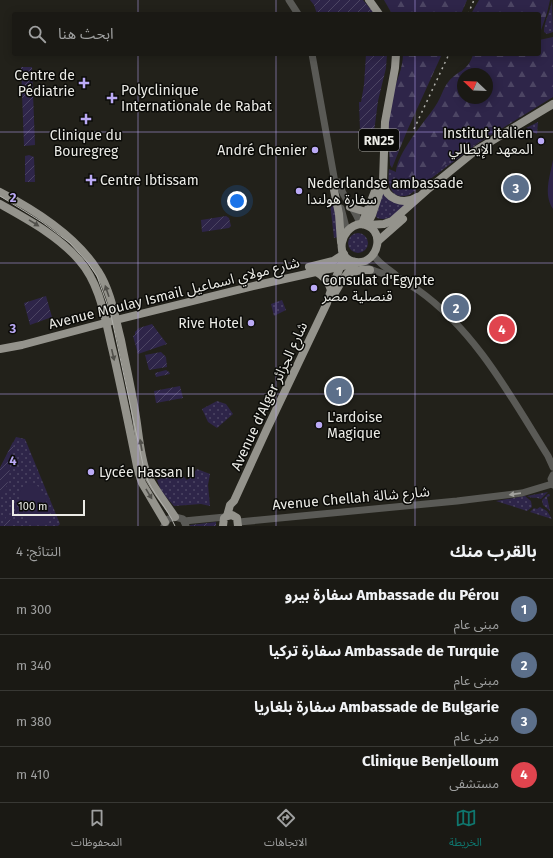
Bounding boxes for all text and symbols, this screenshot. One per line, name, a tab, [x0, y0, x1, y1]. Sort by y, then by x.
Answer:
search box	[12, 12, 541, 56]
icon: search	[26, 23, 48, 45]
text: ابحث هنا	[58, 25, 114, 43]
place label: Centre de Pédiatrie	[14, 67, 75, 100]
north arrow	[457, 68, 493, 104]
marker: Centre de Pédiatrie	[78, 77, 90, 89]
place label: Polyclinique Internationale de Rabat	[121, 82, 273, 115]
marker: Polyclinique Internationale de Rabat	[106, 92, 118, 104]
marker: Clinique du Bouregreg	[80, 113, 92, 125]
place label: Institut italien المعهد الإيطالي	[443, 125, 533, 160]
place label: Clinique du Bouregreg	[50, 127, 122, 160]
road number: RN25	[359, 129, 399, 151]
marker: Institut italien المعهد الإيطالي	[536, 136, 546, 146]
place label: André Chenier	[217, 142, 308, 159]
marker: André Chenier	[310, 145, 320, 155]
place label: Centre Ibtissam	[100, 172, 199, 189]
pin: 3	[503, 173, 529, 203]
marker: Centre Ibtissam	[85, 174, 97, 186]
place label: Nederlandse ambassade سفارة هولندا	[307, 175, 463, 208]
marker: Nederlandse ambassade سفارة هولندا	[294, 186, 304, 196]
text: 2	[10, 190, 17, 205]
your location	[227, 191, 247, 211]
one-way arrow	[28, 220, 40, 227]
street label: Avenue Moulay Ismail شارع مولاي اسماعيل	[47, 254, 302, 335]
place label: Consulat d'Egypte قنصلية مصر	[321, 272, 435, 305]
marker: Consulat d'Egypte قنصلية مصر	[309, 283, 319, 293]
one-way arrow	[103, 284, 109, 296]
pin: 2	[443, 293, 469, 323]
pin: 4	[489, 314, 515, 344]
place label: Rive Hotel	[178, 315, 243, 332]
marker: Rive Hotel	[246, 318, 256, 328]
street label: Avenue d'Alger شارع الجزائر	[228, 319, 313, 474]
text: 3	[9, 321, 17, 336]
one-way arrow	[111, 349, 117, 361]
pin: 1	[326, 376, 352, 406]
place label: L'ardoise Magique	[327, 409, 383, 442]
marker: L'ardoise Magique	[314, 420, 324, 430]
one-way arrow	[138, 439, 144, 451]
text: 4	[9, 453, 17, 468]
place label: Lycée Hassan II	[99, 464, 195, 481]
marker: Lycée Hassan II	[86, 467, 96, 477]
street label: Avenue Chellah شارع شالة	[272, 483, 431, 516]
one-way arrow	[145, 489, 153, 499]
one-way arrow	[509, 491, 521, 497]
scale bar	[12, 498, 85, 517]
text: 100 m	[18, 500, 47, 513]
text: بالقرب منك	[450, 541, 537, 562]
text: النتائج: 4	[16, 544, 61, 559]
text: Ambassade du Pérou سفارة بيرو	[285, 586, 499, 604]
text: 300 m	[16, 602, 52, 617]
text: 1	[521, 602, 527, 617]
text: مبنى عام	[454, 617, 499, 632]
text: Ambassade de Turquie سفارة تركيا	[269, 642, 499, 660]
text: 340 m	[16, 658, 51, 673]
text: 2	[521, 658, 527, 673]
text: مبنى عام	[454, 673, 499, 688]
text: Ambassade de Bulgarie سفارة بلغاريا	[254, 698, 499, 716]
text: 380 m	[16, 714, 52, 729]
text: 3	[521, 714, 527, 729]
text: مبنى عام	[454, 729, 499, 744]
text: Clinique Benjelloum	[362, 752, 499, 770]
text: 410 m	[16, 767, 50, 782]
text: 4	[520, 767, 528, 782]
text: مستشفى	[449, 776, 499, 791]
tab: المحفوظات	[71, 807, 122, 854]
tab: الاتجاهات	[264, 807, 307, 854]
tab: الخريطة	[449, 807, 482, 854]

